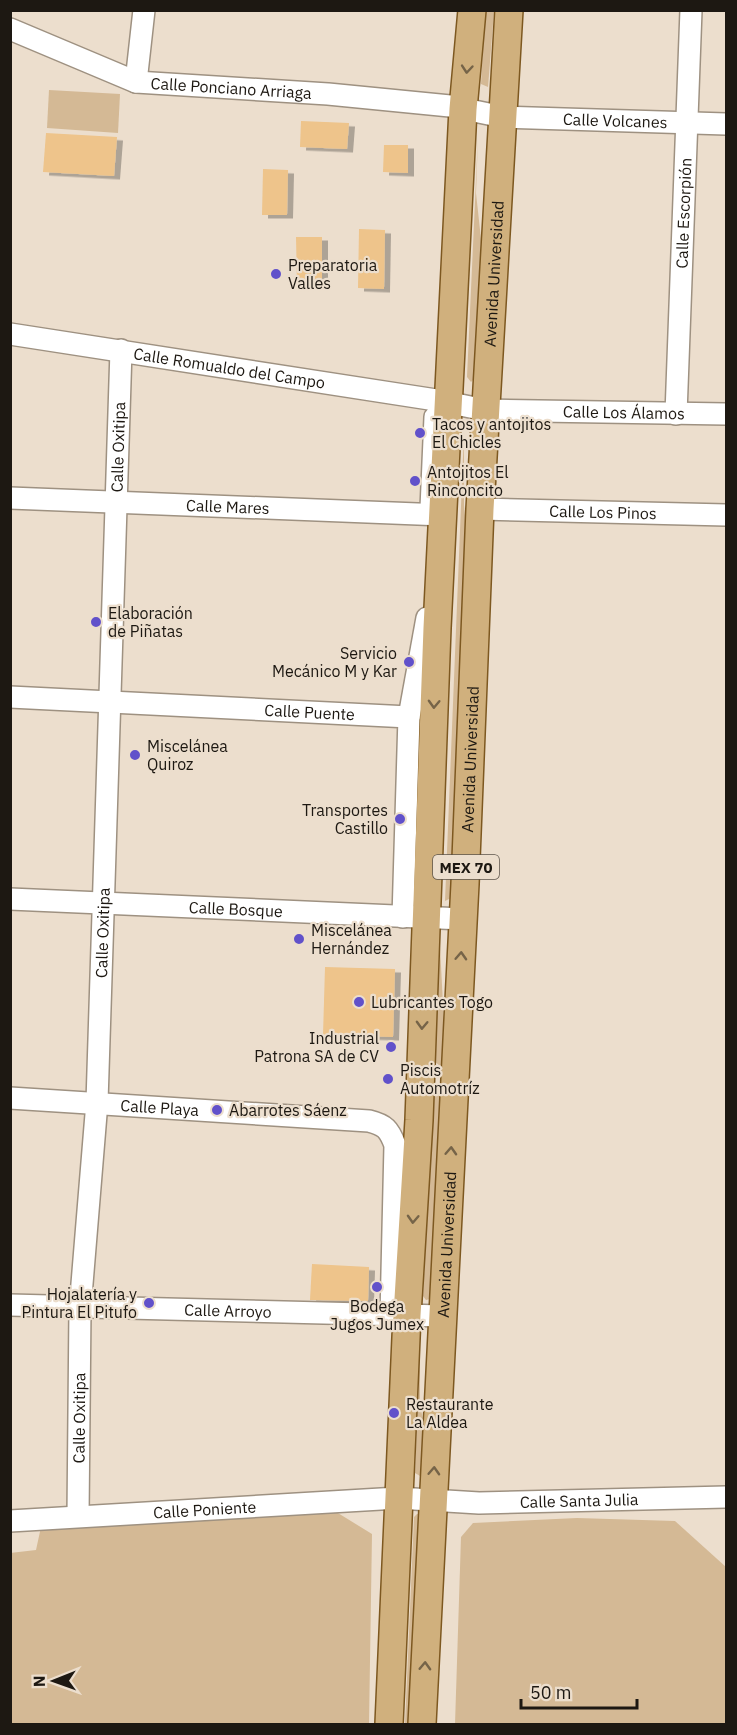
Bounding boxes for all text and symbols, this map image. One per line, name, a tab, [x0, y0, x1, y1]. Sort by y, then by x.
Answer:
one-way arrow	[461, 64, 474, 73]
street label: Calle Ponciano Arriaga	[150, 73, 313, 103]
street label: Calle Volcanes	[563, 109, 668, 132]
street label: Calle Escorpión	[671, 157, 696, 269]
street label: Avenida Universidad	[479, 200, 508, 348]
place label: Preparatoria Valles	[288, 255, 378, 293]
marker: Preparatoria Valles	[269, 267, 283, 281]
street label: Calle Romualdo del Campo	[132, 343, 327, 393]
street label: Calle Oxitipa	[106, 401, 129, 493]
street label: Calle Los Álamos	[563, 401, 685, 423]
place label: Tacos y antojitos El Chicles	[432, 414, 551, 452]
marker: Tacos y antojitos El Chicles	[413, 426, 427, 440]
place label: Antojitos El Rinconcito	[427, 462, 509, 500]
marker: Antojitos El Rinconcito	[408, 474, 422, 488]
street label: Calle Mares	[186, 495, 270, 518]
street label: Calle Los Pinos	[549, 501, 657, 523]
place label: Elaboración de Piñatas	[108, 603, 193, 641]
marker: Elaboración de Piñatas	[89, 615, 103, 629]
place label: Servicio Mecánico M y Kar	[272, 643, 397, 681]
marker: Servicio Mecánico M y Kar	[402, 655, 416, 669]
street label: Avenida Universidad	[457, 686, 483, 833]
one-way arrow	[427, 699, 440, 708]
street label: Calle Puente	[264, 700, 356, 724]
place label: Miscelánea Quiroz	[147, 736, 228, 774]
marker: Miscelánea Quiroz	[128, 748, 142, 762]
place label: Transportes Castillo	[302, 800, 388, 838]
marker: Transportes Castillo	[393, 812, 407, 826]
road number: MEX 70	[433, 855, 499, 879]
street label: Calle Oxitipa	[91, 887, 114, 978]
street label: Calle Bosque	[188, 897, 283, 921]
place label: Miscelánea Hernández	[311, 920, 392, 958]
marker: Miscelánea Hernández	[292, 932, 306, 946]
one-way arrow	[455, 951, 468, 960]
place label: Lubricantes Togo	[371, 992, 493, 1012]
marker: Lubricantes Togo	[352, 995, 366, 1009]
one-way arrow	[416, 1020, 428, 1029]
place label: Industrial Patrona SA de CV	[254, 1028, 379, 1066]
marker: Industrial Patrona SA de CV	[384, 1040, 398, 1054]
place label: Piscis Automotríz	[400, 1060, 480, 1098]
marker: Piscis Automotríz	[381, 1072, 395, 1086]
street label: Calle Playa	[120, 1095, 200, 1120]
place label: Abarrotes Sáenz	[229, 1100, 347, 1120]
marker: Abarrotes Sáenz	[210, 1103, 224, 1117]
one-way arrow	[445, 1146, 458, 1155]
street label: Avenida Universidad	[433, 1171, 460, 1318]
one-way arrow	[406, 1215, 419, 1224]
marker: Bodega Jugos Jumex	[370, 1280, 384, 1294]
place label: Hojalatería y Pintura El Pitufo	[21, 1284, 137, 1322]
marker: Hojalatería y Pintura El Pitufo	[142, 1296, 156, 1310]
place label: Bodega Jugos Jumex	[330, 1296, 424, 1334]
street label: Calle Arroyo	[184, 1299, 272, 1322]
street label: Calle Oxitipa	[69, 1372, 89, 1463]
place label: Restaurante La Aldea	[406, 1394, 494, 1432]
marker: Restaurante La Aldea	[387, 1406, 401, 1420]
one-way arrow	[427, 1467, 440, 1476]
street label: Calle Santa Julia	[520, 1489, 639, 1512]
street label: Calle Poniente	[152, 1496, 257, 1523]
north arrow	[24, 1651, 84, 1711]
one-way arrow	[419, 1662, 431, 1671]
scale bar	[521, 1672, 636, 1710]
text: N	[29, 1675, 49, 1687]
text: 50 m	[530, 1681, 572, 1704]

